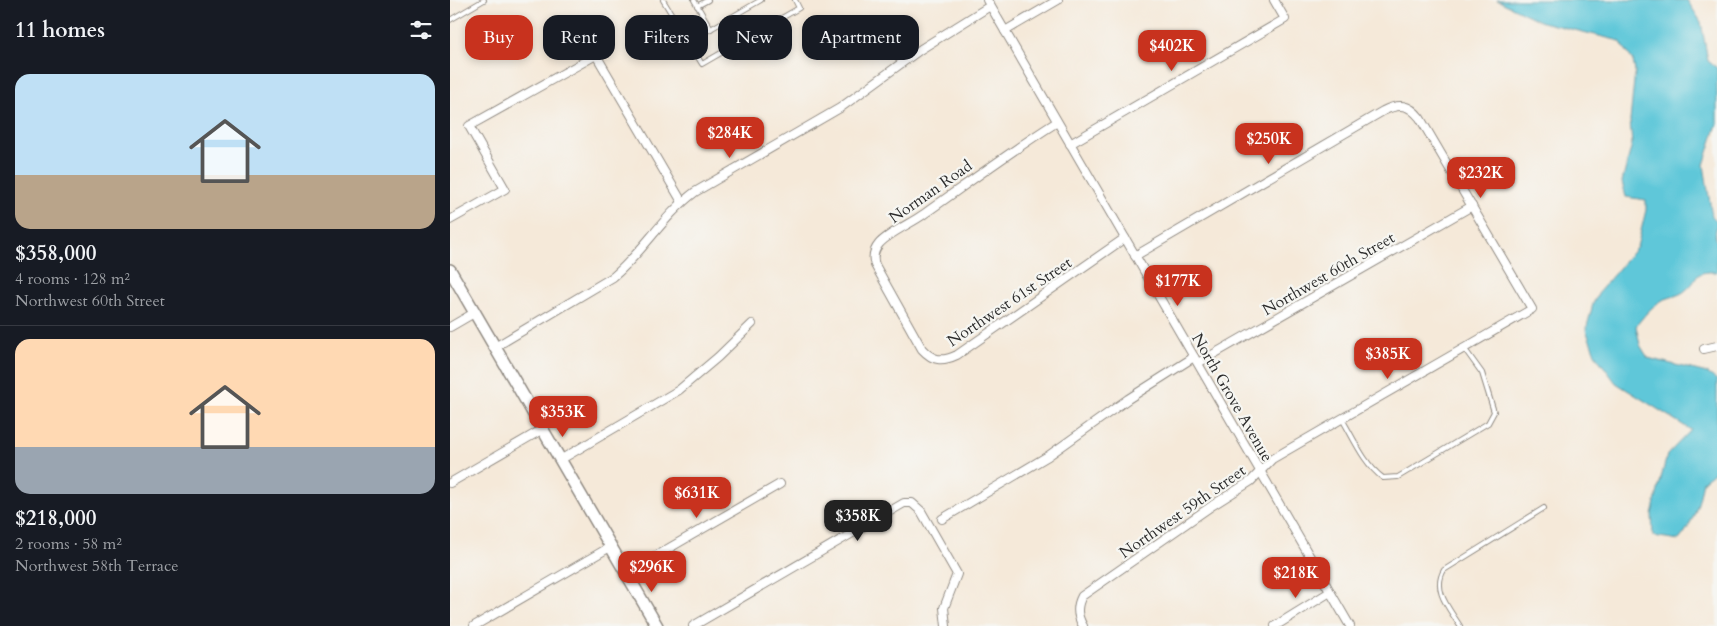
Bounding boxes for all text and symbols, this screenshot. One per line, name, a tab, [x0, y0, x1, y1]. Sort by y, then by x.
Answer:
chip: Buy	[465, 15, 533, 60]
chip: Rent	[543, 15, 615, 60]
chip: Filters	[625, 15, 708, 60]
chip: New	[718, 15, 792, 60]
chip: Apartment	[802, 15, 919, 60]
text: 11 homes	[15, 16, 105, 45]
icon: filters	[407, 16, 435, 44]
pin: $402K	[1137, 30, 1207, 72]
text: $402K	[1149, 35, 1195, 57]
icon: home	[180, 106, 270, 196]
pin: $284K	[695, 116, 765, 159]
text: $284K	[707, 122, 753, 144]
pin: $250K	[1234, 122, 1304, 165]
text: $250K	[1246, 128, 1292, 150]
street label: Norman Road	[884, 155, 977, 229]
pin: $232K	[1446, 156, 1516, 199]
text: $232K	[1458, 162, 1504, 184]
street label: Northwest 60th Street	[1258, 227, 1399, 321]
text: $358,000	[15, 239, 96, 268]
street label: Northwest 61st Street	[943, 252, 1076, 352]
pin: $177K	[1143, 264, 1213, 307]
text: 4 rooms · 128 m²	[15, 268, 130, 290]
text: $177K	[1155, 270, 1201, 292]
text: Northwest 60th Street	[15, 290, 165, 312]
street label: North Grove Avenue	[1186, 329, 1278, 466]
pin: $385K	[1353, 338, 1423, 380]
text: $385K	[1365, 343, 1411, 365]
icon: home	[180, 372, 270, 462]
pin: $353K	[528, 396, 598, 438]
text: $353K	[540, 401, 586, 423]
street label: Northwest 59th Street	[1115, 460, 1250, 564]
pin: $631K	[662, 476, 732, 519]
text: $631K	[674, 482, 720, 504]
pin: $358K	[823, 500, 893, 542]
text: $218,000	[15, 504, 96, 533]
text: $358K	[835, 505, 881, 527]
text: 2 rooms · 58 m²	[15, 533, 122, 555]
pin: $296K	[617, 550, 687, 593]
text: Northwest 58th Terrace	[15, 555, 178, 577]
text: $296K	[629, 556, 675, 578]
pin: $218K	[1261, 556, 1331, 599]
text: $218K	[1273, 562, 1319, 584]

